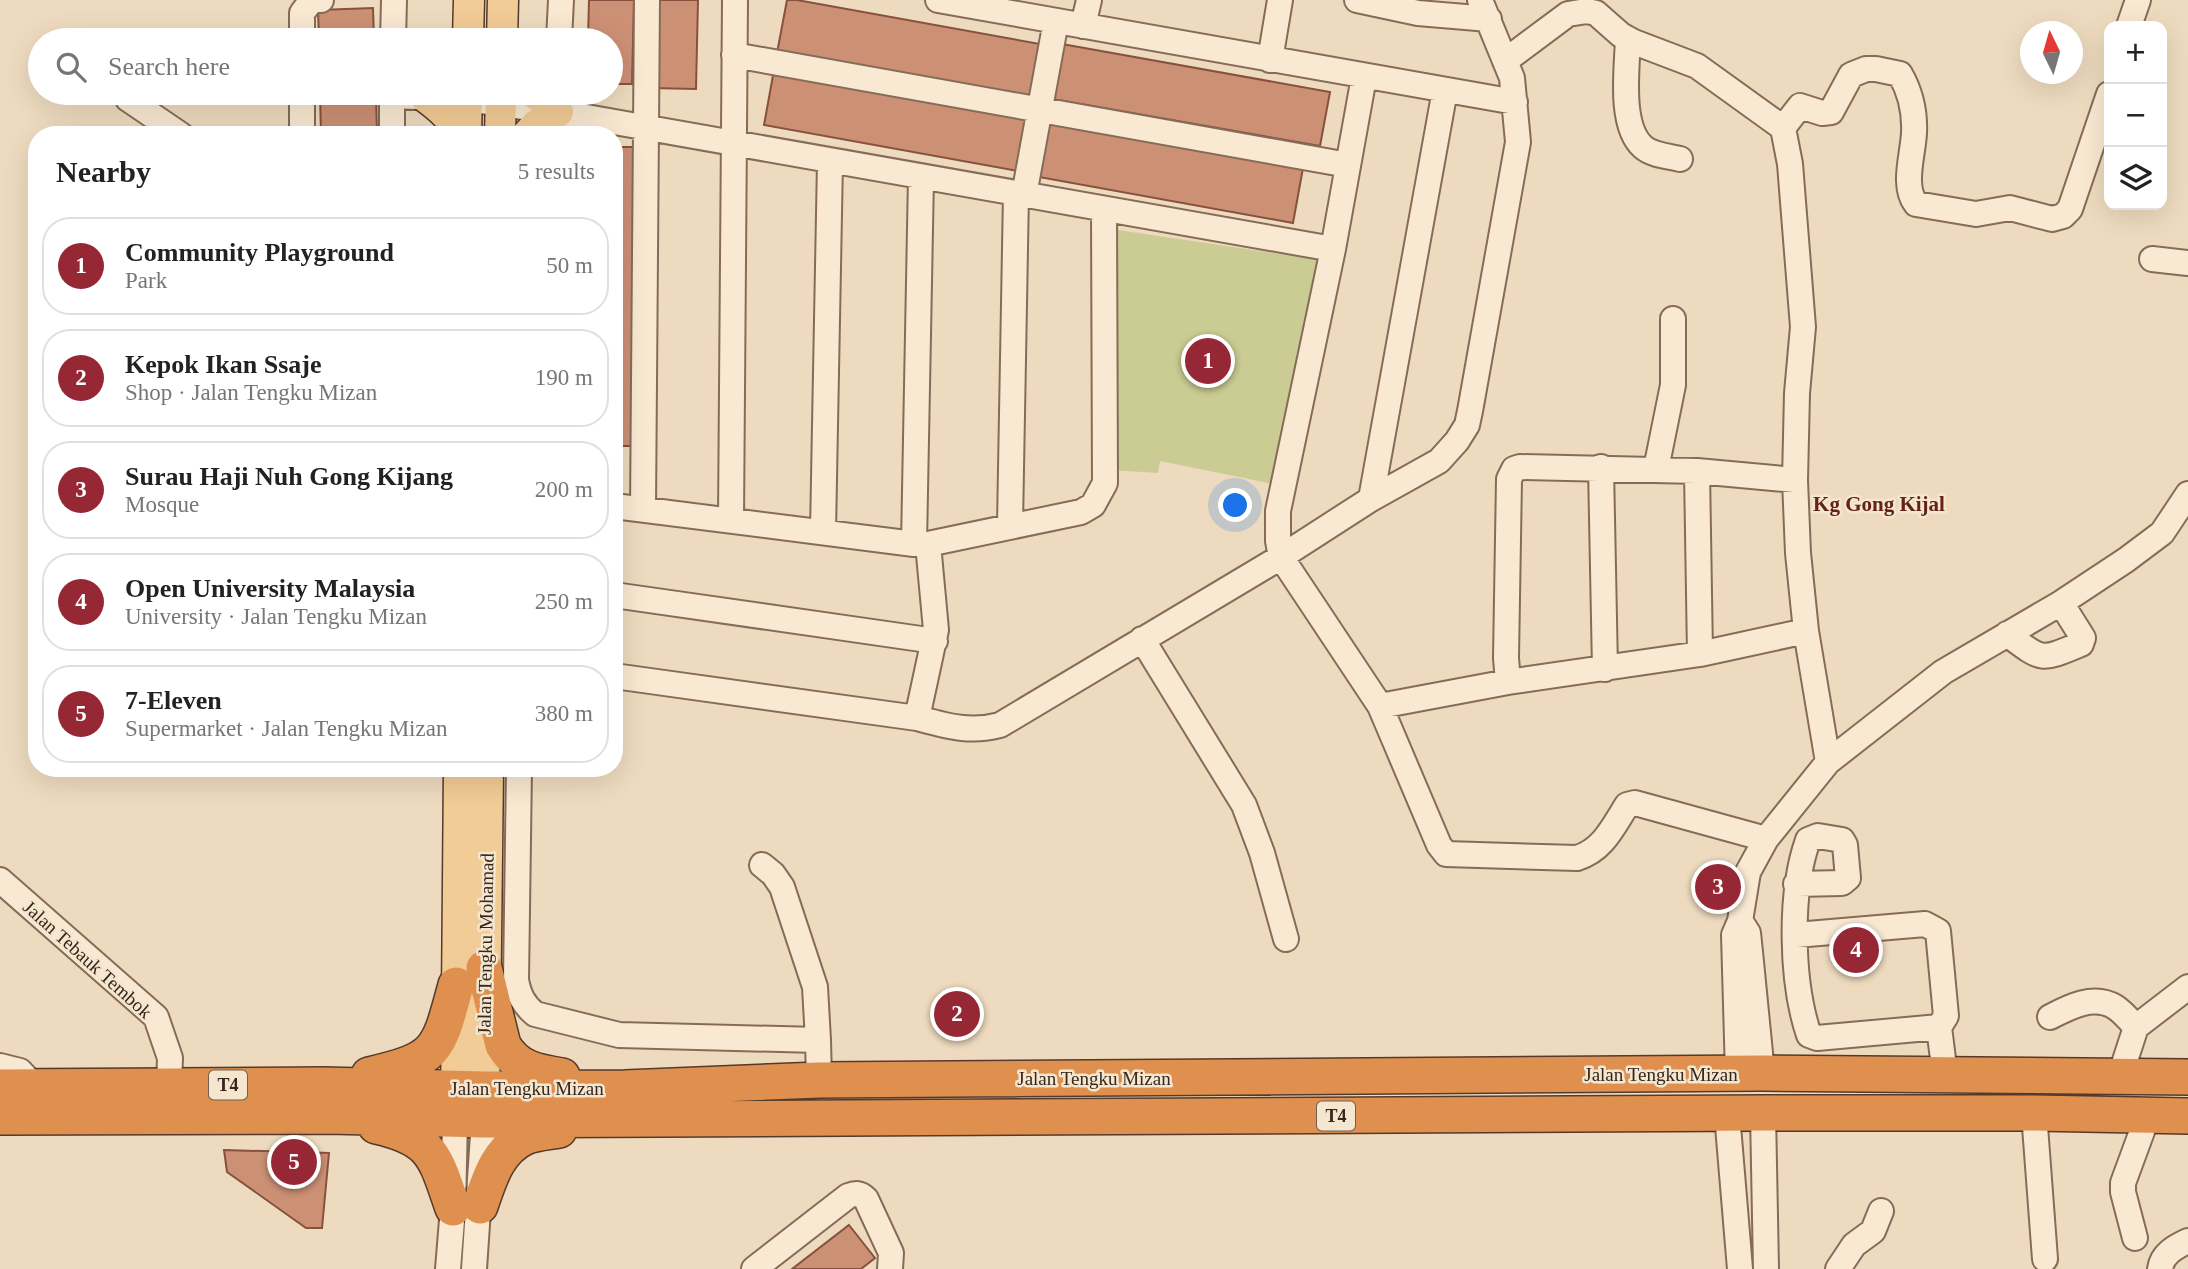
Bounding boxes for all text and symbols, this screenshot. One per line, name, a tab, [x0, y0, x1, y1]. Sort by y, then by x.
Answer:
north arrow	[2020, 21, 2083, 84]
map controls	[2104, 21, 2167, 210]
button: +	[2104, 21, 2167, 84]
search box	[28, 28, 623, 105]
icon: search	[52, 48, 90, 86]
text: Search here	[108, 52, 230, 81]
button: −	[2104, 84, 2167, 147]
button: layers	[2104, 147, 2167, 210]
text: Nearby	[56, 155, 151, 188]
text: 5 results	[518, 159, 595, 184]
text: Community Playground	[125, 238, 394, 267]
text: 1	[75, 253, 87, 278]
text: 50 m	[546, 253, 593, 278]
text: Park	[125, 268, 167, 293]
pin: 1	[1185, 335, 1231, 387]
text: Kepok Ikan Ssaje	[125, 350, 322, 379]
text: 2	[75, 365, 87, 390]
text: 190 m	[535, 365, 593, 390]
text: Shop · Jalan Tengku Mizan	[125, 380, 377, 405]
text: Surau Haji Nuh Gong Kijang	[125, 462, 453, 491]
text: 3	[75, 477, 87, 502]
text: 200 m	[535, 477, 593, 502]
your location	[1218, 488, 1252, 522]
text: Mosque	[125, 492, 199, 517]
district label: Kg Gong Kijal	[1813, 492, 1945, 516]
text: Open University Malaysia	[125, 574, 415, 603]
text: 4	[75, 589, 87, 614]
text: 250 m	[535, 589, 593, 614]
text: University · Jalan Tengku Mizan	[125, 604, 427, 629]
text: 7-Eleven	[125, 686, 222, 715]
text: 5	[75, 701, 87, 726]
text: 380 m	[535, 701, 593, 726]
text: Supermarket · Jalan Tengku Mizan	[125, 716, 447, 741]
street label: Jalan Tengku Mohamad	[473, 852, 498, 1035]
pin: 3	[1695, 861, 1741, 913]
street label: Jalan Tebauk Tembok	[19, 896, 157, 1023]
pin: 4	[1833, 924, 1879, 976]
pin: 2	[934, 988, 980, 1040]
street label: Jalan Tengku Mizan	[1584, 1064, 1738, 1085]
street label: Jalan Tengku Mizan	[1017, 1068, 1171, 1089]
road number: T4	[209, 1070, 247, 1100]
street label: Jalan Tengku Mizan	[450, 1078, 604, 1099]
road number: T4	[1317, 1101, 1355, 1130]
pin: 5	[271, 1136, 317, 1188]

